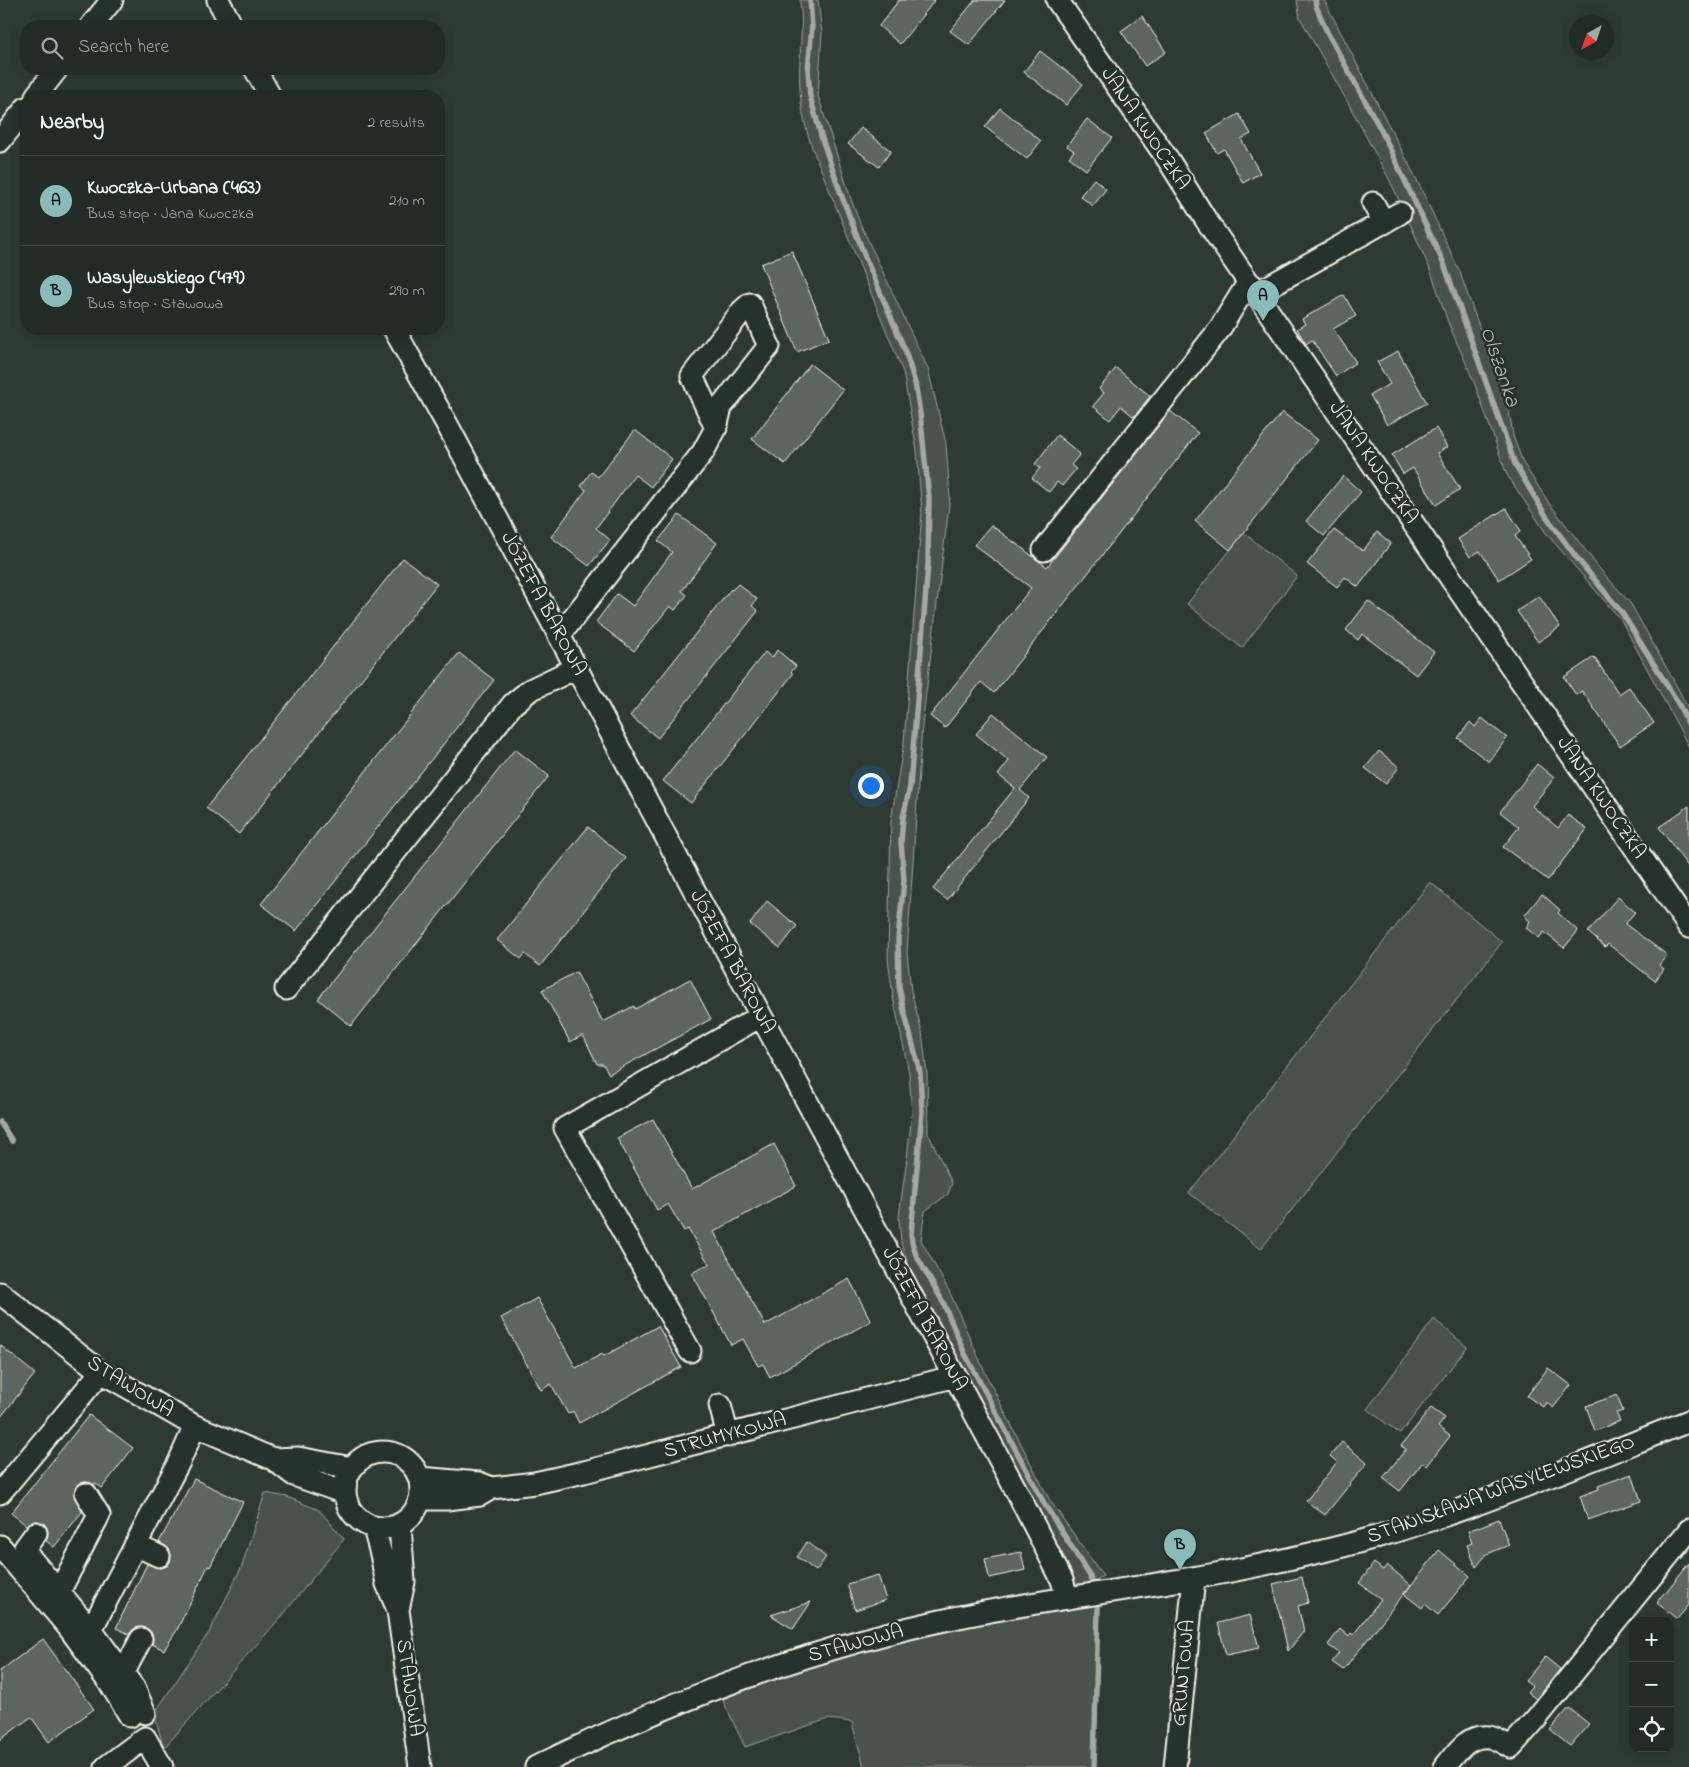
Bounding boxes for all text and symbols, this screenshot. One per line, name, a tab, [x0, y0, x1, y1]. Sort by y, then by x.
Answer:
north arrow	[1569, 15, 1614, 60]
search box	[20, 20, 445, 75]
icon: search	[38, 34, 66, 62]
text: Search here	[78, 34, 169, 61]
street label: JANA KWOCZKA	[1093, 62, 1197, 196]
text: Nearby	[40, 108, 104, 138]
text: 2 results	[367, 111, 425, 135]
text: Kwoczka-Urbana (463)	[87, 175, 261, 202]
text: A	[51, 189, 61, 213]
text: 210 m	[389, 189, 425, 213]
text: Bus stop · Jana Kwoczka	[87, 202, 254, 226]
text: Wasylewskiego (479)	[87, 265, 244, 292]
text: B	[51, 279, 61, 303]
text: 290 m	[389, 279, 425, 303]
pin: A	[1247, 280, 1279, 321]
text: Bus stop · Stawowa	[87, 292, 223, 316]
water label: Olszanka	[1470, 323, 1528, 412]
street label: JANA KWOCZKA	[1321, 396, 1425, 530]
street label: JÓZEFA BARONA	[492, 527, 594, 681]
street label: JANA KWOCZKA	[1549, 731, 1653, 865]
your location	[858, 773, 884, 799]
street label: JÓZEFA BARONA	[681, 885, 783, 1039]
street label: JÓZEFA BARONA	[873, 1242, 975, 1396]
street label: STAWOWA	[81, 1348, 179, 1426]
street label: STRUMYKOWA	[660, 1405, 790, 1467]
street label: STANISŁAWA WASYLEWSKIEGO	[1363, 1428, 1639, 1552]
pin: B	[1164, 1529, 1196, 1570]
street label: STAWOWA	[805, 1617, 907, 1671]
map controls	[1629, 1617, 1674, 1752]
button: +	[1629, 1617, 1674, 1662]
street label: GRUNTOWA	[1164, 1618, 1204, 1728]
street label: STAWOWA	[387, 1638, 431, 1738]
button: −	[1629, 1662, 1674, 1707]
button: locate	[1629, 1707, 1674, 1752]

